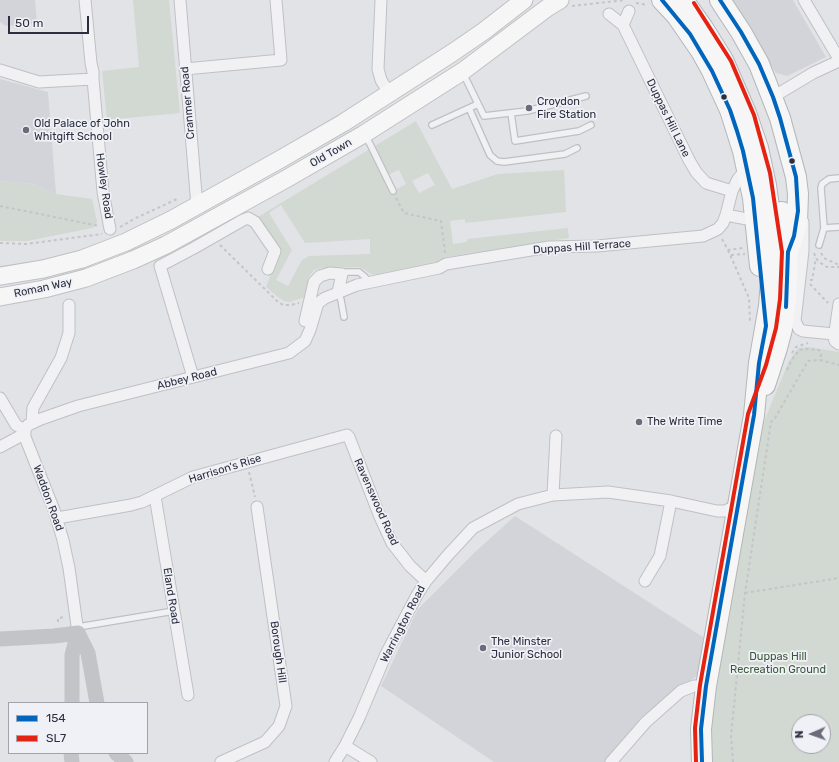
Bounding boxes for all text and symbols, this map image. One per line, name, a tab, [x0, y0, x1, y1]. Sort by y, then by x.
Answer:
scale bar	[10, 8, 91, 34]
text: 50 m	[15, 16, 43, 30]
street label: Cranmer Road	[178, 66, 198, 140]
street label: Duppas Hill Lane	[643, 77, 693, 159]
unlabelled marker	[719, 92, 729, 102]
place label: Croydon Fire Station	[537, 95, 596, 121]
marker: Croydon Fire Station	[524, 103, 534, 113]
place label: Old Palace of John Whitgift School	[34, 117, 130, 143]
marker: Old Palace of John Whitgift School	[21, 125, 31, 135]
street label: Old Town	[308, 136, 354, 170]
street label: Howley Road	[93, 152, 115, 220]
unlabelled marker	[787, 156, 797, 166]
street label: Duppas Hill Terrace	[533, 237, 631, 257]
street label: Roman Way	[13, 275, 73, 301]
street label: Abbey Road	[156, 365, 218, 393]
place label: The Write Time	[647, 415, 722, 429]
marker: The Write Time	[634, 417, 644, 427]
street label: Harrison's Rise	[187, 452, 263, 486]
street label: Ravenswood Road	[351, 456, 401, 548]
street label: Waddon Road	[30, 463, 66, 533]
street label: Eland Road	[160, 567, 182, 625]
street label: Warrington Road	[378, 583, 428, 665]
street label: Borough Hill	[267, 620, 289, 684]
place label: The Minster Junior School	[491, 635, 562, 661]
marker: The Minster Junior School	[478, 643, 488, 653]
park label: Duppas Hill Recreation Ground	[730, 650, 826, 676]
legend	[8, 702, 148, 754]
text: 154	[46, 711, 66, 725]
north arrow	[791, 714, 831, 754]
text: N	[793, 730, 806, 739]
text: SL7	[46, 731, 66, 745]

